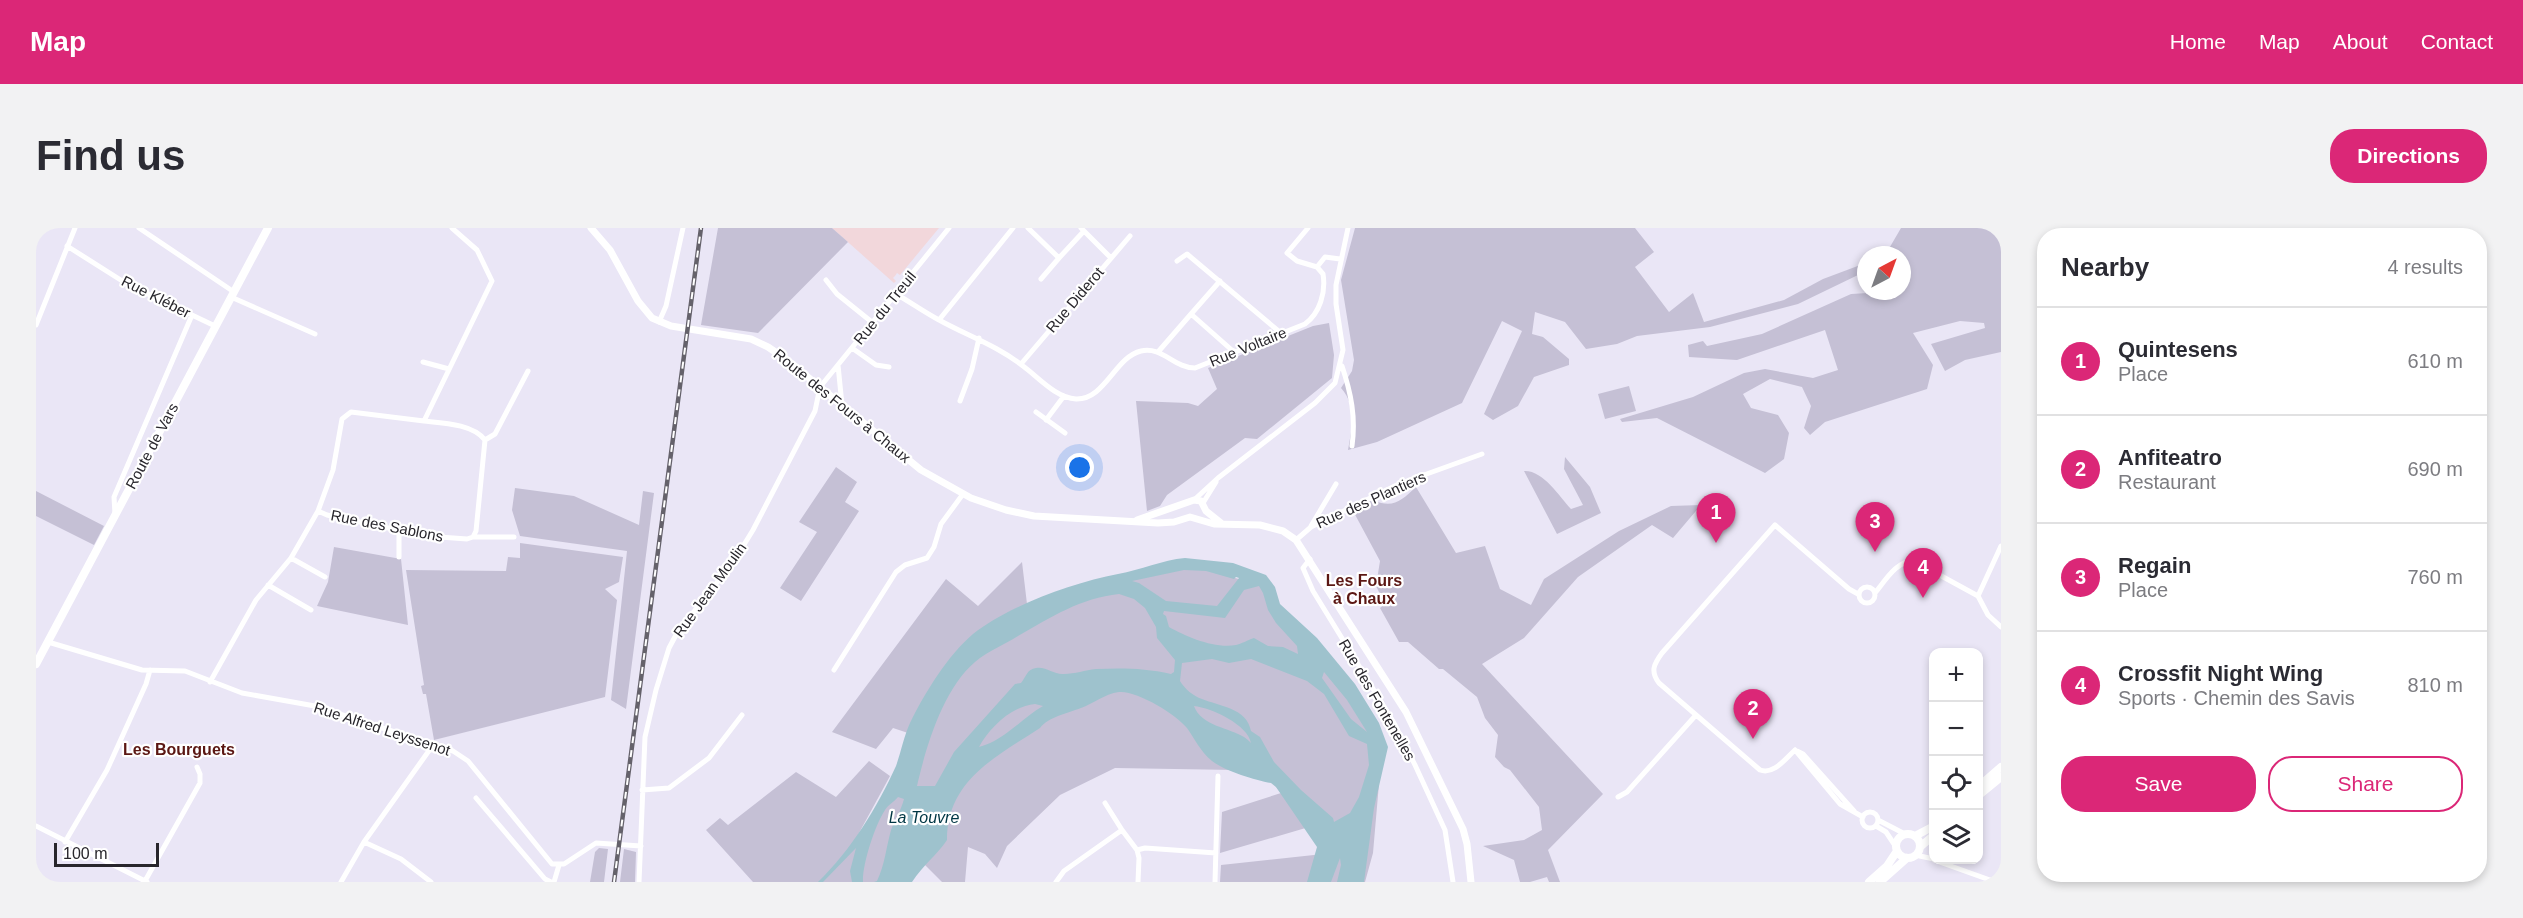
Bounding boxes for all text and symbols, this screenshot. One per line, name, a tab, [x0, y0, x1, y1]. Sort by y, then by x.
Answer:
text: Map	[30, 26, 86, 57]
text: Home	[2170, 30, 2226, 53]
text: Map	[2259, 30, 2300, 53]
text: About	[2333, 30, 2388, 53]
text: Contact	[2421, 30, 2493, 53]
button: Directions	[2330, 129, 2487, 183]
text: Find us	[36, 132, 185, 179]
north arrow	[1857, 246, 1911, 300]
text: Nearby	[2061, 252, 2149, 282]
text: 4 results	[2387, 256, 2463, 278]
street label: Rue Diderot	[1042, 263, 1107, 336]
street label: Rue du Treuil	[850, 268, 919, 348]
street label: Rue Kléber	[119, 272, 194, 321]
street label: Rue Voltaire	[1207, 323, 1289, 370]
text: Quintesens	[2118, 337, 2238, 362]
street label: Route des Fours à Chaux	[771, 345, 914, 466]
text: 1	[2075, 350, 2086, 372]
text: 610 m	[2407, 350, 2463, 372]
text: Place	[2118, 363, 2168, 385]
street label: Route de Vars	[122, 400, 181, 492]
text: Anfiteatro	[2118, 445, 2222, 470]
your location	[1065, 453, 1094, 482]
text: 2	[2075, 458, 2086, 480]
text: 690 m	[2407, 458, 2463, 480]
street label: Rue des Plantiers	[1313, 468, 1428, 531]
text: Restaurant	[2118, 471, 2216, 493]
pin: 1	[1696, 494, 1736, 543]
pin: 3	[1856, 502, 1894, 552]
street label: Rue des Sablons	[329, 506, 445, 545]
street label: Rue Jean Moulin	[670, 539, 750, 640]
pin: 4	[1904, 548, 1942, 598]
text: Regain	[2118, 553, 2191, 578]
text: 3	[2075, 566, 2086, 588]
text: 760 m	[2407, 566, 2463, 588]
district label: Les Fours à Chaux	[1326, 572, 1402, 607]
text: Place	[2118, 579, 2168, 601]
street label: Rue des Fontenelles	[1336, 636, 1419, 764]
map controls	[1929, 648, 1983, 864]
button: +	[1929, 648, 1983, 702]
text: Crossfit Night Wing	[2118, 661, 2323, 686]
text: 4	[2075, 674, 2086, 696]
text: 810 m	[2407, 674, 2463, 696]
text: Sports · Chemin des Savis	[2118, 687, 2355, 709]
pin: 2	[1734, 690, 1772, 739]
street label: Rue Alfred Leyssenot	[312, 698, 453, 759]
button: −	[1929, 702, 1983, 756]
district label: Les Bourguets	[123, 741, 235, 758]
button: locate	[1929, 756, 1983, 810]
button: Save	[2061, 756, 2256, 812]
button: Share	[2268, 756, 2463, 812]
water label: La Touvre	[889, 809, 959, 826]
button: layers	[1929, 810, 1983, 864]
scale bar	[54, 840, 159, 868]
text: 100 m	[63, 845, 107, 862]

